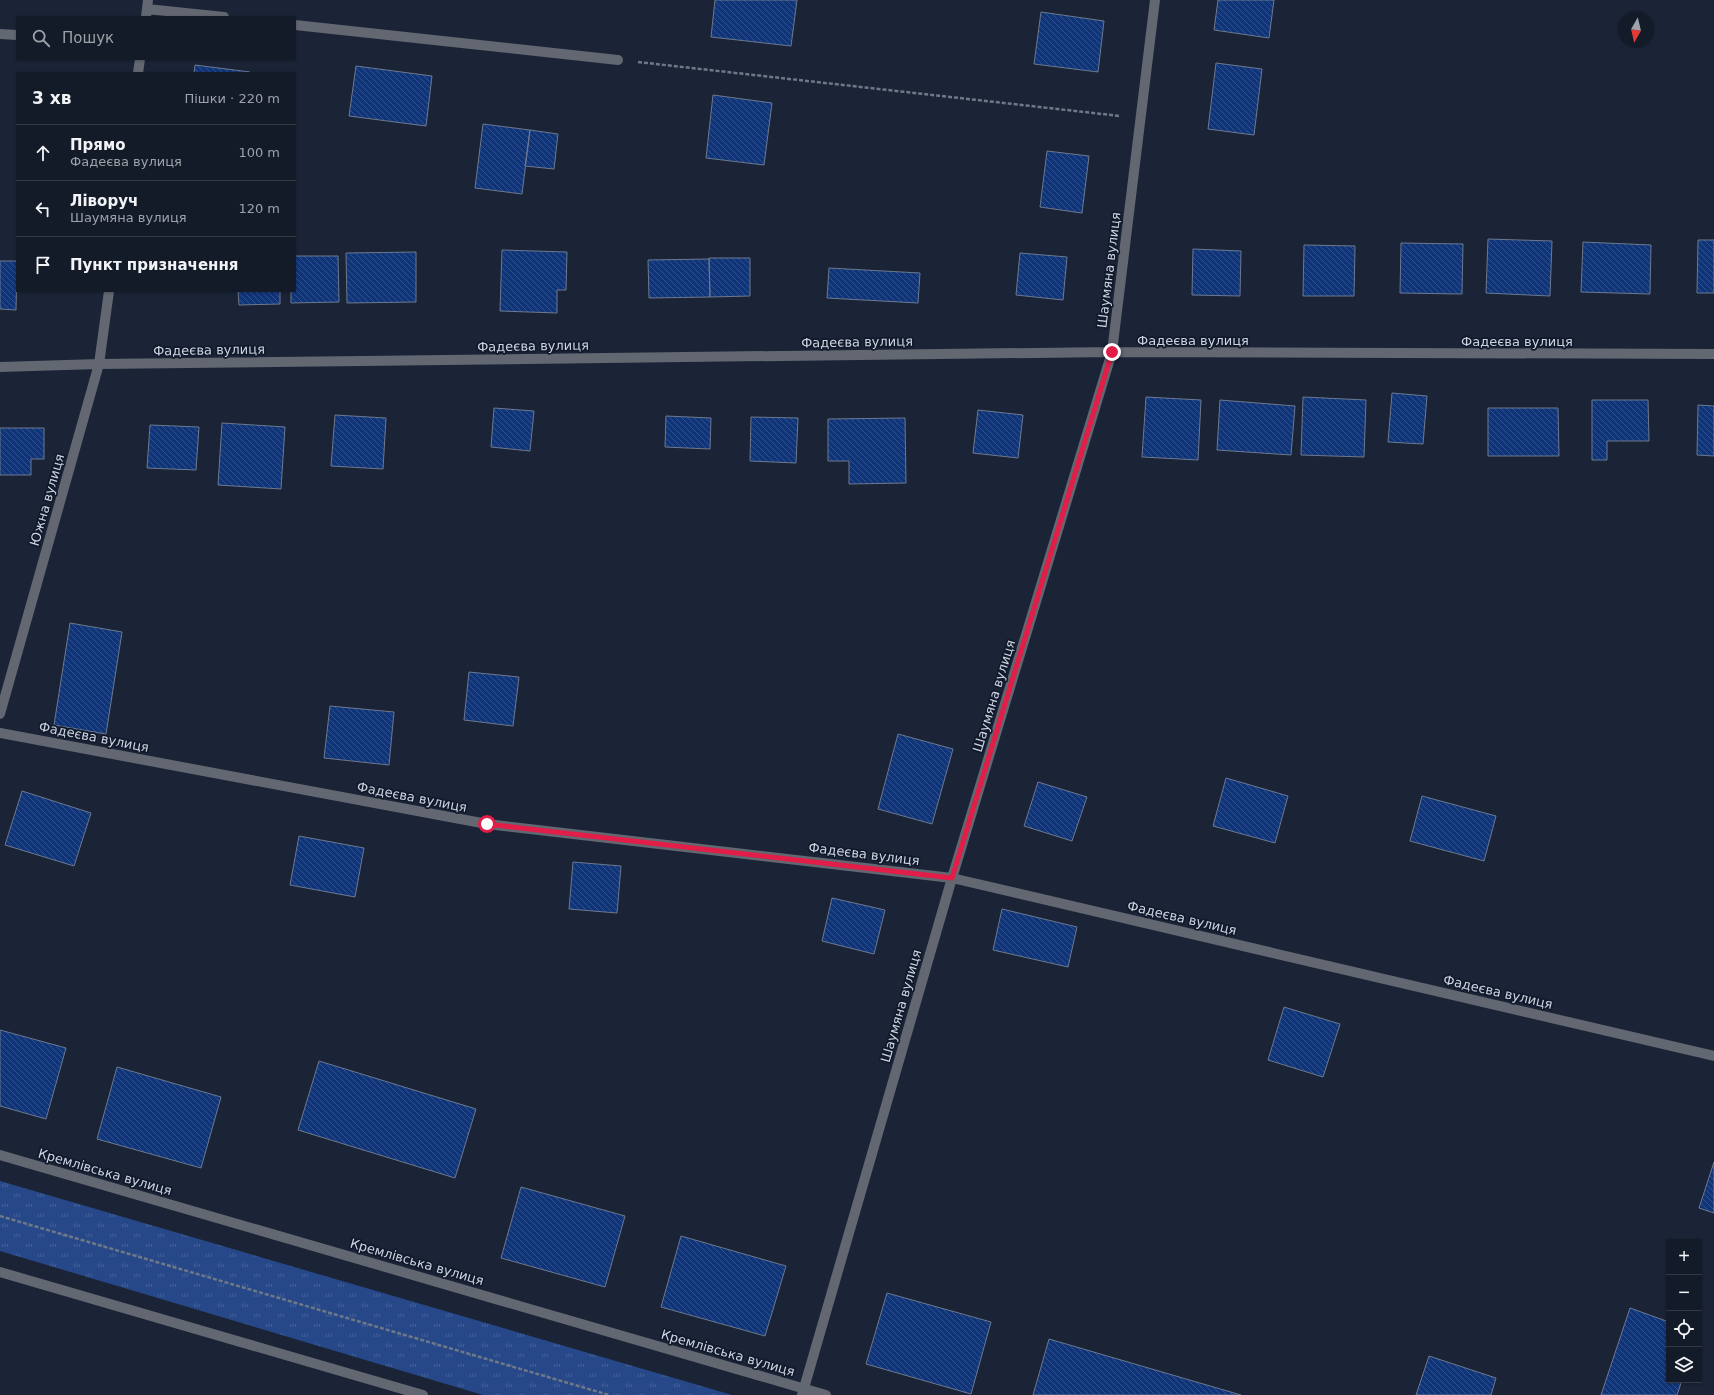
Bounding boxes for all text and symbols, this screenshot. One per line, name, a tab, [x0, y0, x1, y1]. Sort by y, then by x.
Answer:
north arrow	[1618, 12, 1654, 48]
search box	[16, 16, 296, 60]
icon: search	[30, 27, 52, 49]
text: Пошук	[62, 29, 114, 47]
text: 3 хв	[32, 88, 71, 108]
text: Пішки · 220 m	[184, 91, 280, 106]
text: Прямо	[70, 136, 126, 154]
icon: ahead	[32, 142, 54, 164]
text: 100 m	[238, 145, 280, 160]
text: Фадеєва вулиця	[70, 154, 182, 169]
text: Ліворуч	[70, 192, 138, 210]
icon: left	[32, 198, 54, 220]
text: 120 m	[238, 201, 280, 216]
text: Шаумяна вулиця	[70, 210, 187, 225]
street label: Шаумяна вулиця	[1094, 211, 1124, 329]
icon: arrive	[32, 254, 54, 276]
text: Пункт призначення	[70, 256, 238, 274]
street label: Фадеєва вулиця	[1137, 333, 1249, 348]
street label: Фадеєва вулиця	[801, 334, 913, 350]
street label: Фадеєва вулиця	[1461, 334, 1573, 349]
street label: Фадеєва вулиця	[477, 338, 589, 354]
street label: Фадеєва вулиця	[153, 342, 265, 358]
route end	[1103, 343, 1121, 361]
street label: Южна вулиця	[27, 452, 67, 548]
street label: Шаумяна вулиця	[970, 638, 1018, 754]
street label: Фадеєва вулиця	[38, 719, 150, 755]
street label: Фадеєва вулиця	[356, 779, 468, 815]
route start	[478, 815, 496, 833]
street label: Фадеєва вулиця	[808, 840, 920, 868]
street label: Фадеєва вулиця	[1126, 898, 1238, 938]
street label: Шаумяна вулиця	[878, 948, 924, 1064]
street label: Фадеєва вулиця	[1442, 972, 1554, 1012]
street label: Кремлівська вулиця	[36, 1146, 174, 1198]
street label: Кремлівська вулиця	[348, 1236, 486, 1288]
map controls	[1666, 1239, 1702, 1383]
button: +	[1666, 1239, 1702, 1275]
button: −	[1666, 1275, 1702, 1311]
button: locate	[1666, 1311, 1702, 1347]
street label: Кремлівська вулиця	[659, 1327, 797, 1379]
button: layers	[1666, 1347, 1702, 1383]

